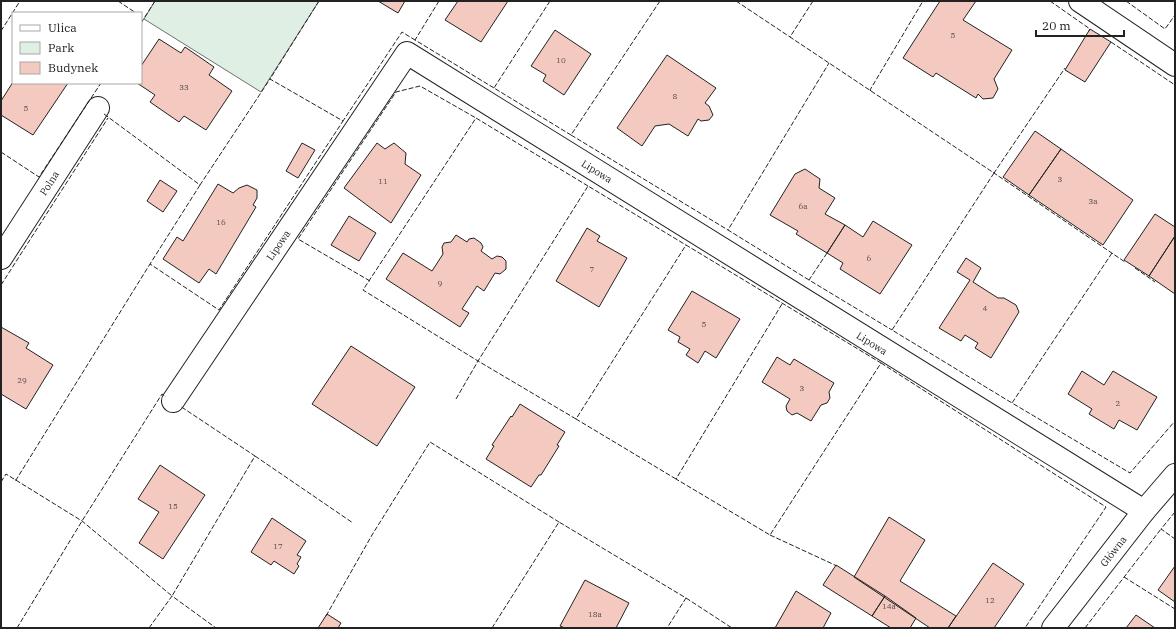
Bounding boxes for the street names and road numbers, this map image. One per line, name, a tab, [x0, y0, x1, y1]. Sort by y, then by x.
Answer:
street label: Lipowa	[579, 157, 615, 186]
street label: Polna	[37, 168, 62, 198]
street label: Lipowa	[264, 227, 294, 263]
street label: Lipowa	[854, 329, 890, 358]
street label: Główna	[1097, 533, 1130, 569]

